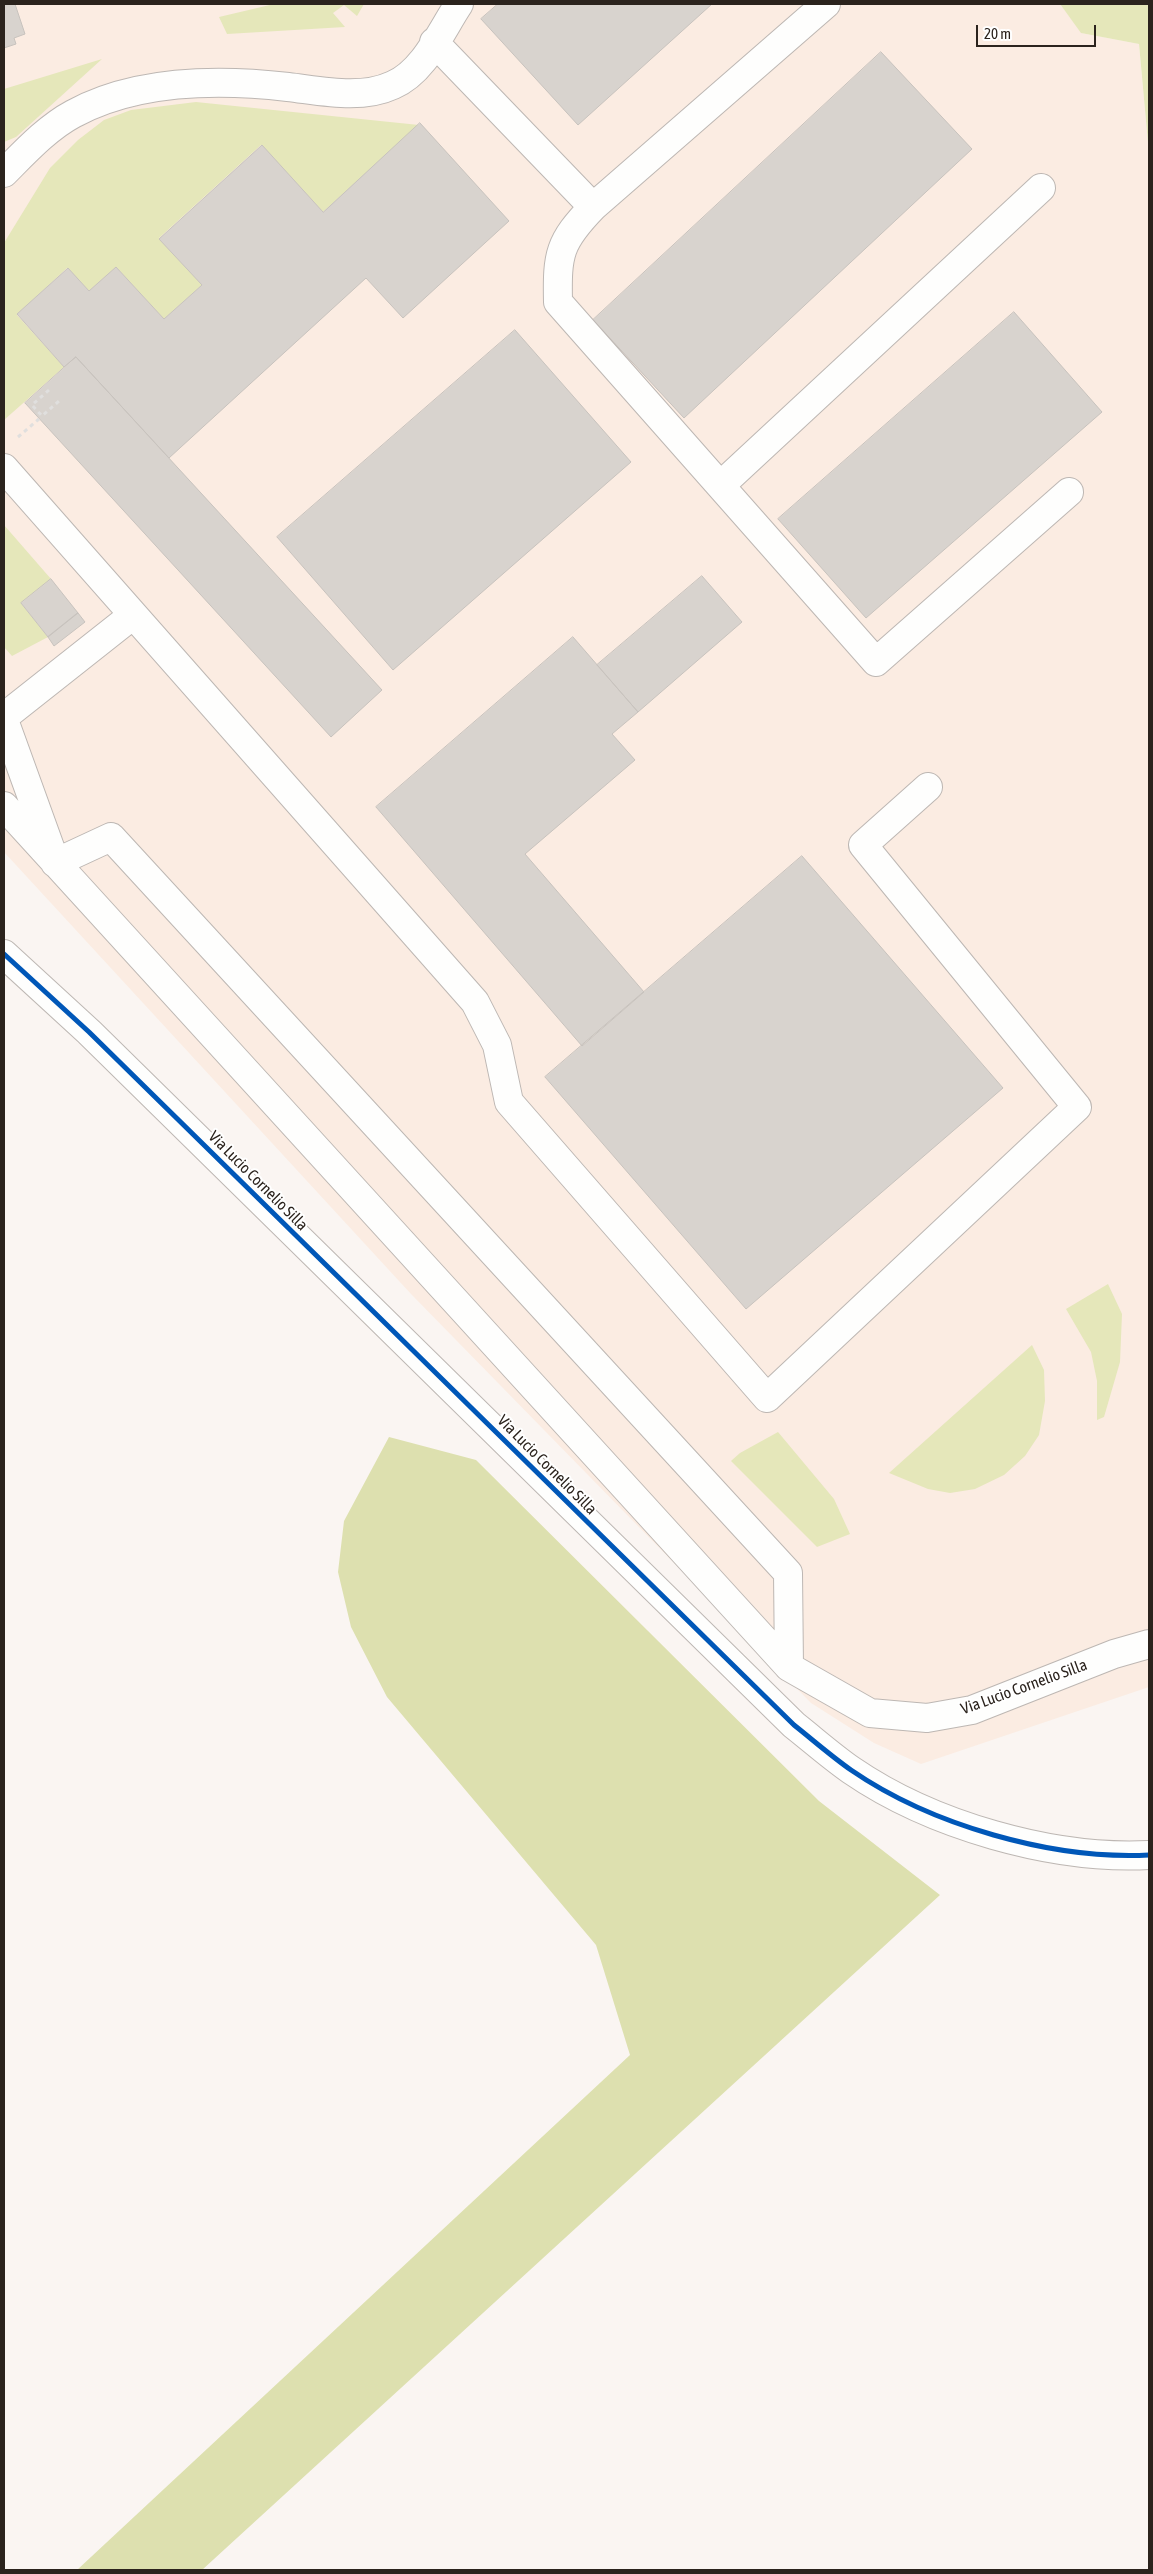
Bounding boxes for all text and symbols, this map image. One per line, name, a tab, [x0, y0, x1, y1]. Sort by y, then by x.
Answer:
scale bar	[978, 15, 1098, 47]
text: 20 m	[984, 25, 1011, 42]
street label: Via Lucio Cornelio Silla	[204, 1127, 312, 1235]
street label: Via Lucio Cornelio Silla	[493, 1411, 601, 1519]
street label: Via Lucio Cornelio Silla	[958, 1655, 1090, 1719]

